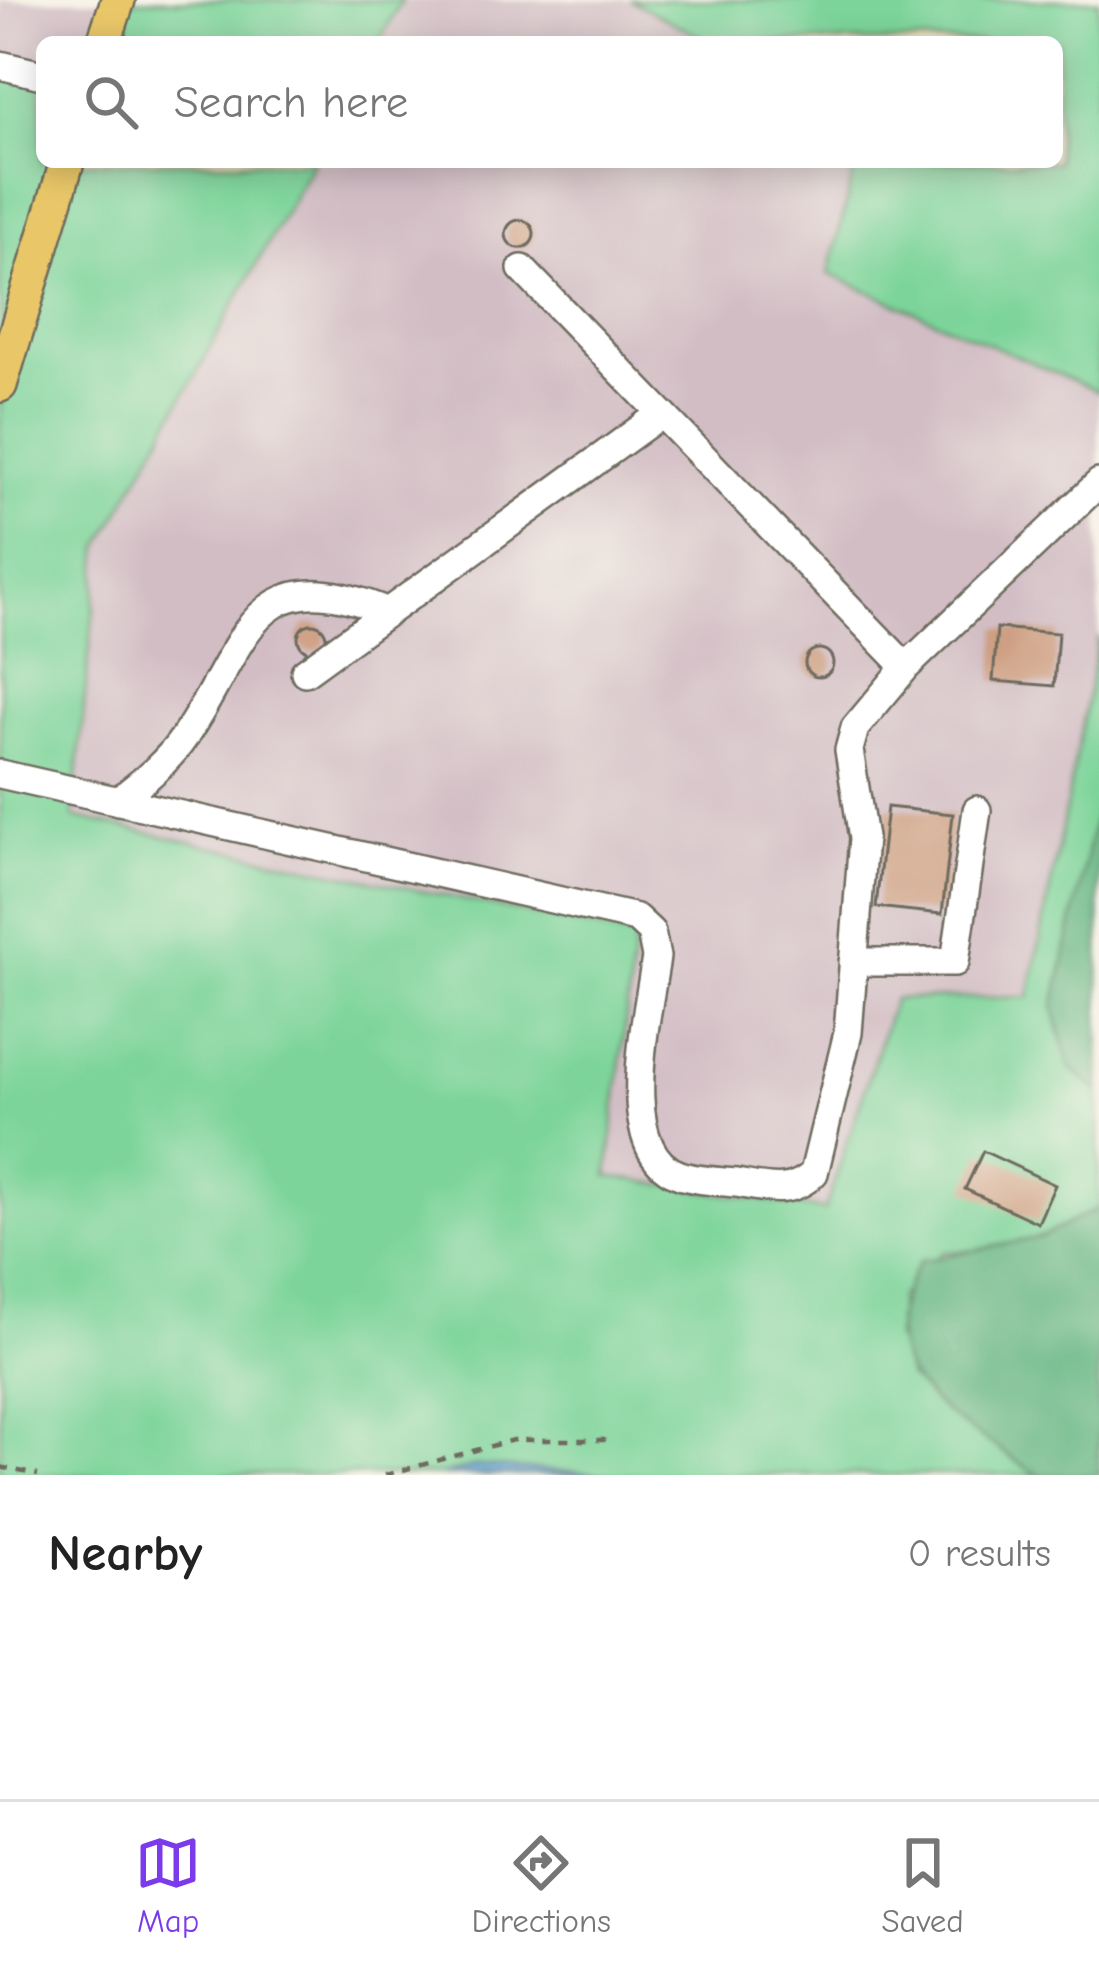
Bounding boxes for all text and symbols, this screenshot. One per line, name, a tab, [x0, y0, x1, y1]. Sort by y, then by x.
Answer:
search box	[36, 36, 1063, 168]
icon: search	[78, 69, 144, 135]
text: Search here	[174, 76, 408, 128]
text: Nearby	[48, 1524, 202, 1583]
text: 0 results	[908, 1531, 1051, 1576]
tab: Map	[135, 1830, 201, 1940]
tab: Directions	[472, 1830, 611, 1940]
tab: Saved	[881, 1830, 964, 1940]

